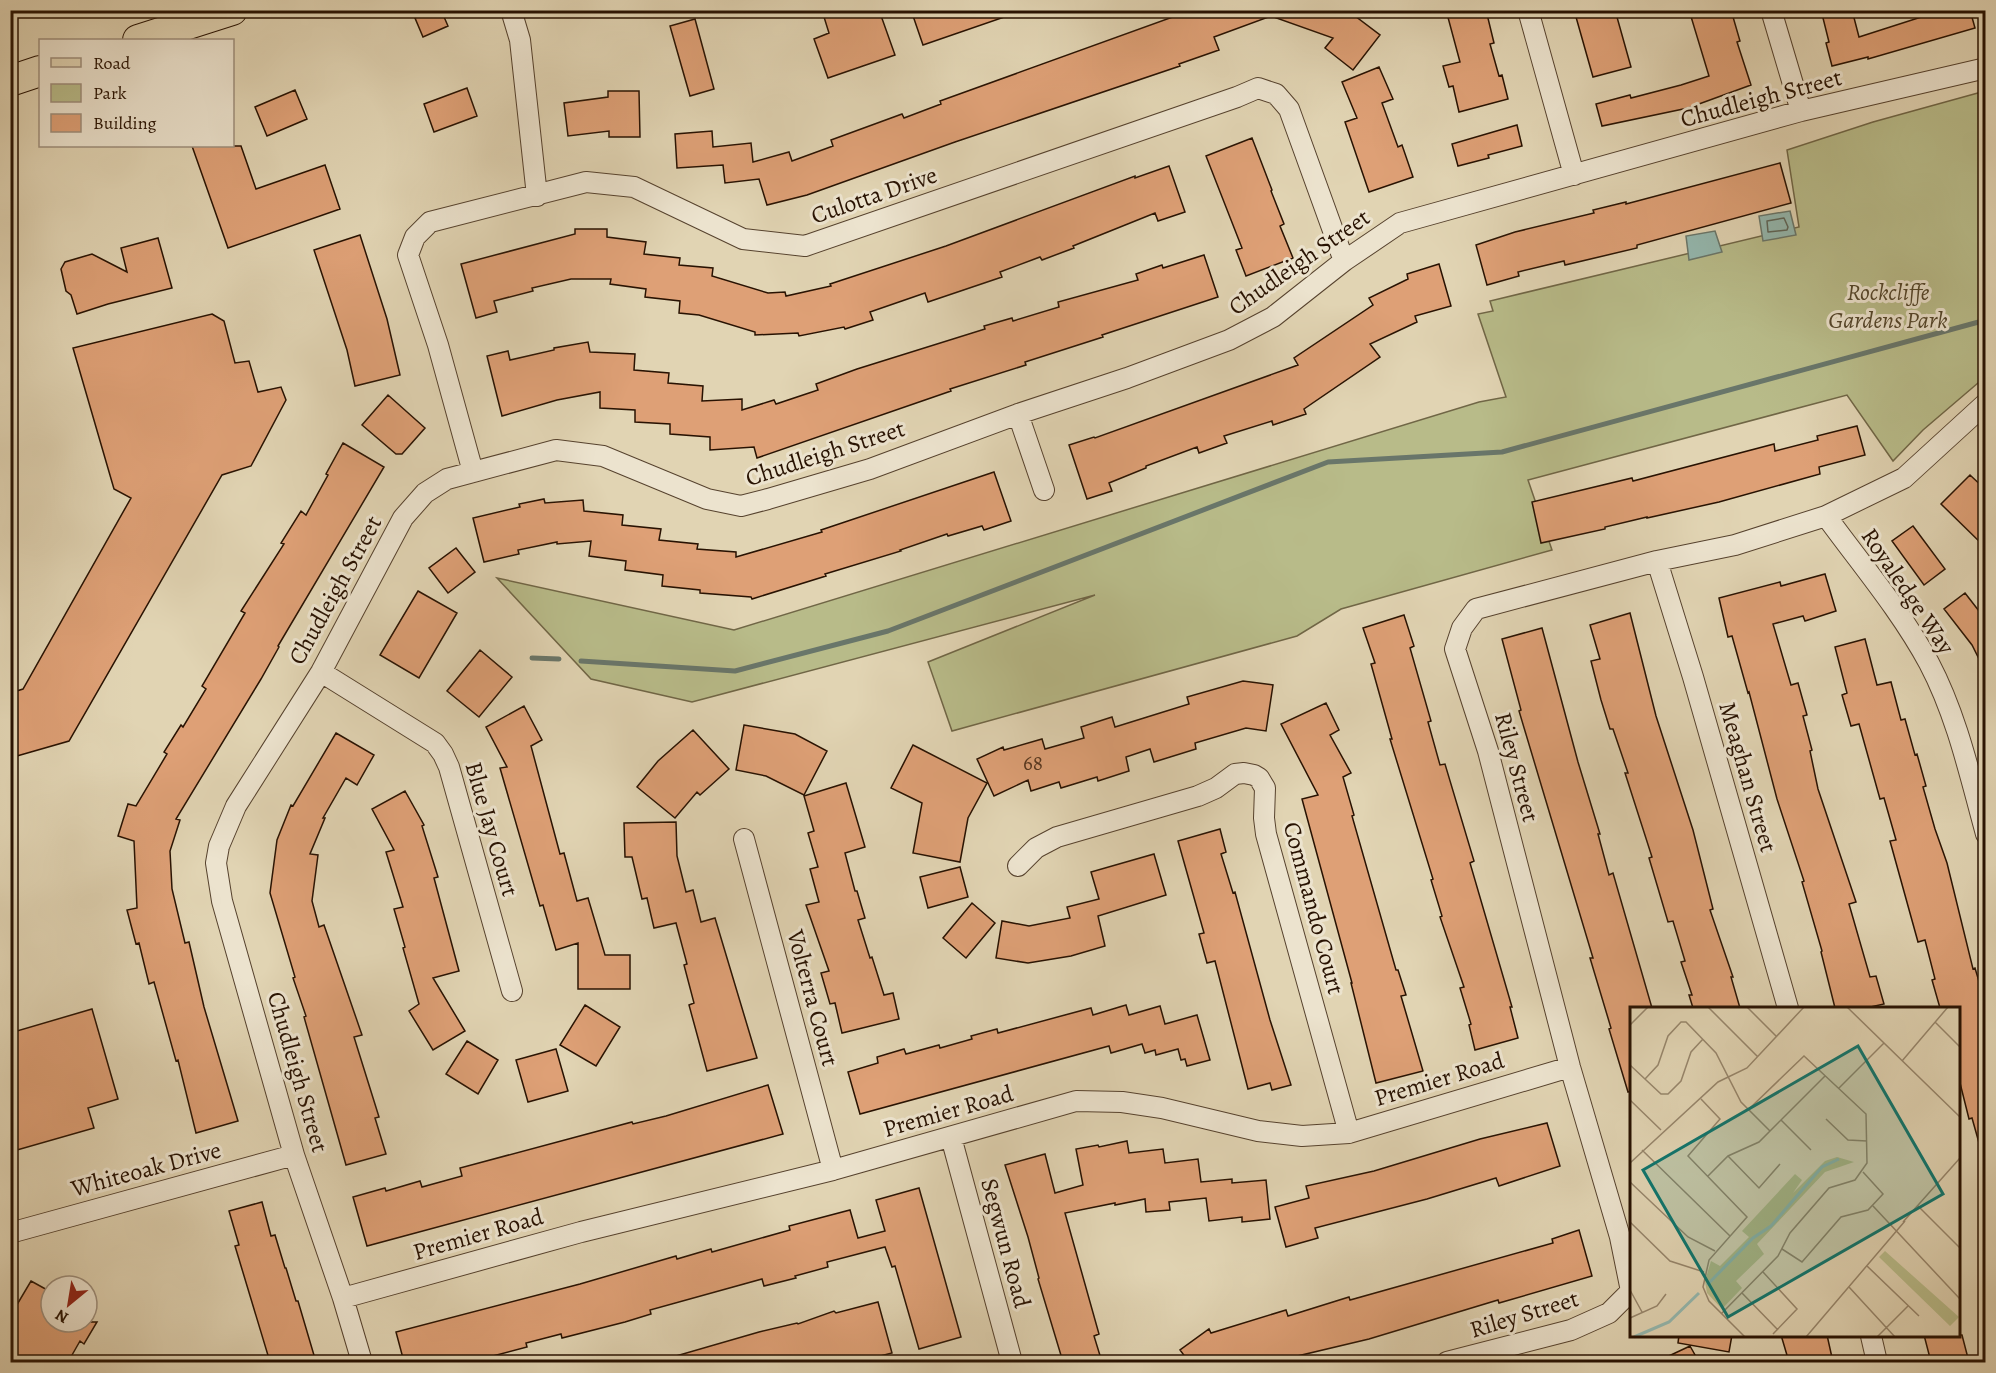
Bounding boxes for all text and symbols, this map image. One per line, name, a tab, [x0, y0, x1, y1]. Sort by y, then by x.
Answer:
legend	[39, 39, 234, 147]
text: Road	[93, 51, 131, 75]
street label: Chudleigh Street	[1677, 61, 1845, 135]
text: Park	[93, 81, 127, 105]
text: Building	[93, 111, 157, 135]
street label: Culotta Drive	[807, 158, 941, 232]
street label: Chudleigh Street	[1222, 201, 1376, 323]
park label: Rockcliffe Gardens Park	[1828, 276, 1948, 336]
street label: Chudleigh Street	[741, 412, 909, 494]
street label: Chudleigh Street	[281, 510, 389, 670]
street label: Royaledge Way	[1854, 522, 1962, 661]
street label: Meaghan Street	[1711, 698, 1785, 856]
street label: Riley Street	[1487, 709, 1547, 825]
house number: 68	[1023, 749, 1043, 777]
street label: Blue Jay Court	[458, 758, 527, 900]
street label: Commando Court	[1276, 818, 1352, 998]
street label: Volterra Court	[779, 925, 847, 1070]
street label: Chudleigh Street	[260, 988, 336, 1156]
inset map	[1630, 1007, 1960, 1337]
street label: Premier Road	[1370, 1044, 1508, 1114]
street label: Premier Road	[879, 1077, 1017, 1145]
street label: Whiteoak Drive	[66, 1134, 225, 1205]
street label: Segwun Road	[973, 1175, 1039, 1311]
street label: Premier Road	[409, 1200, 547, 1268]
north arrow	[39, 1274, 99, 1334]
street label: Riley Street	[1466, 1282, 1582, 1346]
text: N	[51, 1304, 73, 1329]

